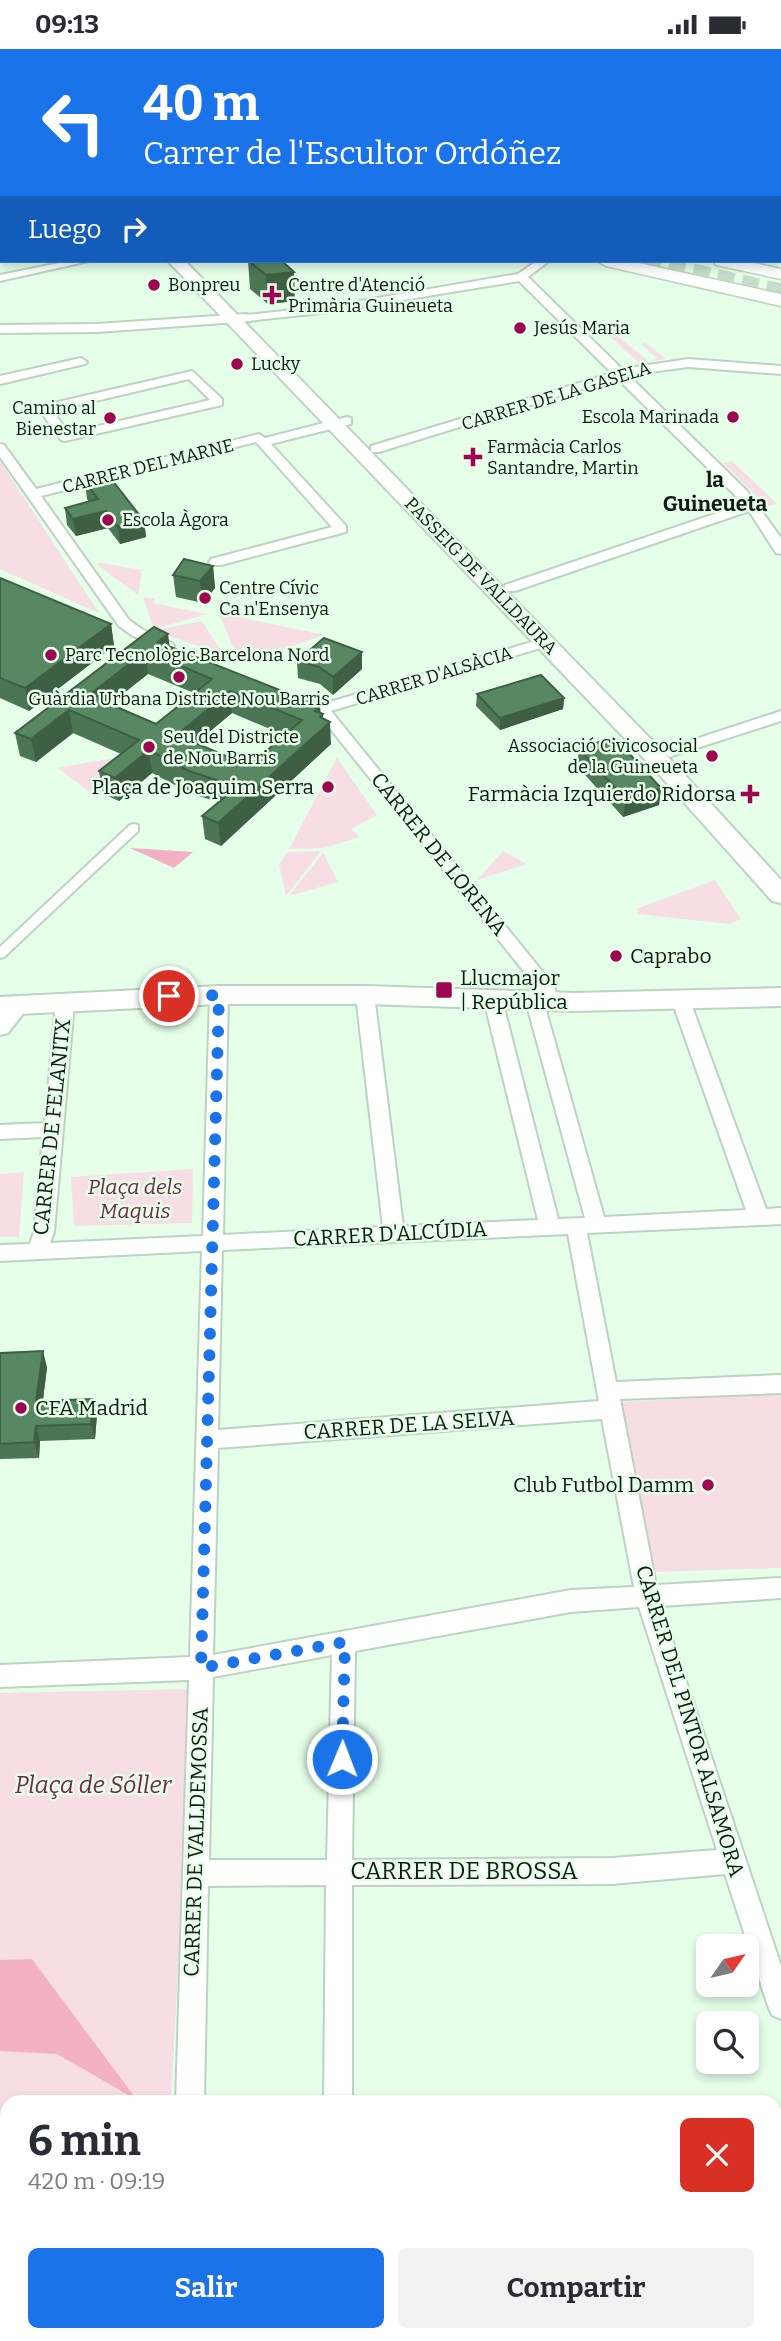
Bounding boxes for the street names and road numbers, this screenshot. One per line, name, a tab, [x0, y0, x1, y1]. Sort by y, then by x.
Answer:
street label: CARRER DE LA GASELA	[459, 357, 654, 435]
street label: CARRER DEL MARNE	[60, 434, 236, 498]
street label: PASSEIG DE VALLDAURA	[400, 493, 562, 659]
street label: CARRER D'ALSÀCIA	[353, 642, 515, 710]
street label: CARRER DE LORENA	[365, 767, 513, 941]
street label: CARRER DE FELANITX	[28, 1017, 76, 1237]
street label: CARRER D'ALCÚDIA	[292, 1216, 488, 1252]
street label: CARRER DE LA SELVA	[303, 1405, 515, 1445]
street label: CARRER DEL PINTOR ALSAMORA	[630, 1562, 750, 1880]
street label: CARRER DE VALLDEMOSSA	[178, 1707, 214, 1977]
street label: CARRER DE BROSSA	[350, 1857, 578, 1885]

